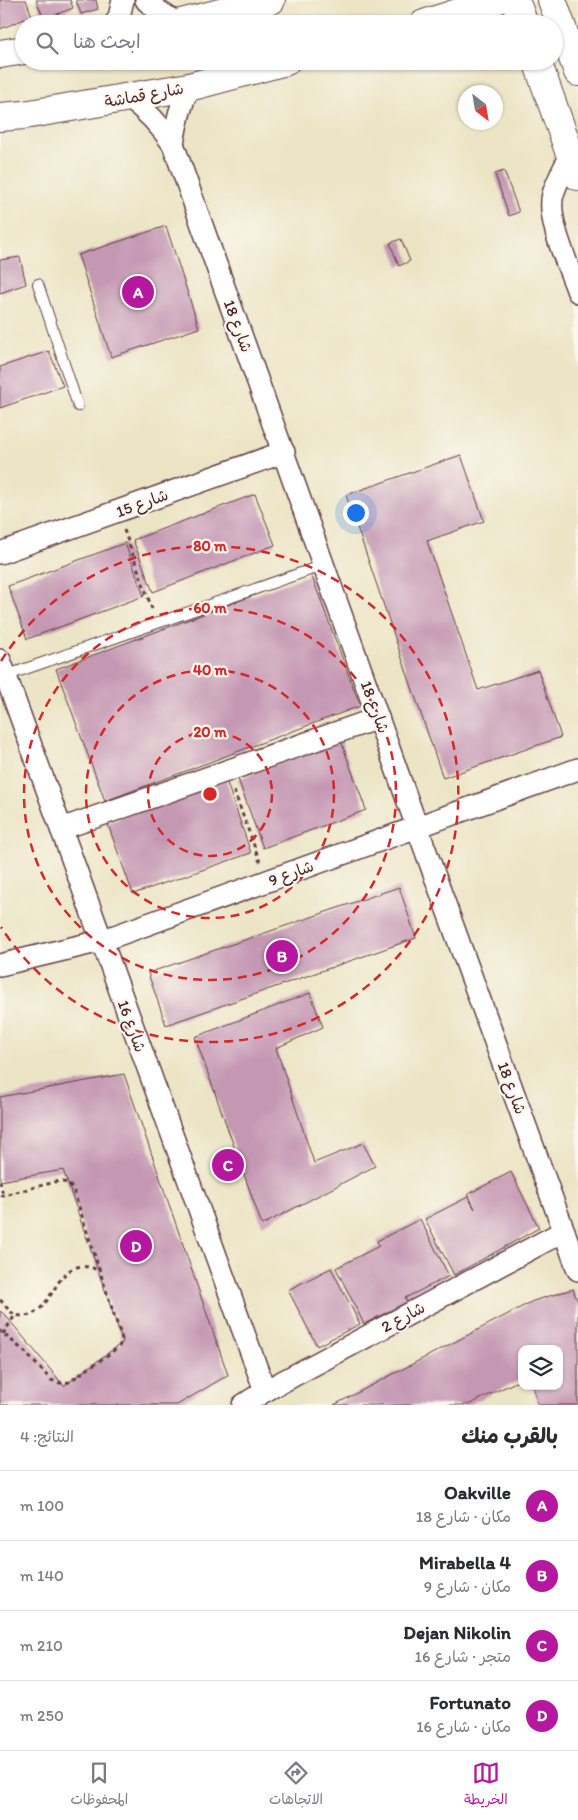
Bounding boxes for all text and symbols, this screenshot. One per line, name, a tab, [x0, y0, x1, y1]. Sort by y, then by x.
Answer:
search box	[15, 15, 563, 70]
icon: search	[33, 29, 61, 57]
text: ابحث هنا	[73, 30, 141, 53]
street label: شارع قماشة	[103, 79, 185, 113]
north arrow	[458, 85, 503, 130]
pin: A	[122, 273, 154, 311]
street label: شارع 18	[218, 297, 256, 356]
street label: شارع 15	[113, 485, 171, 523]
your location	[343, 500, 369, 526]
text: 80 m	[193, 537, 227, 555]
text: 60 m	[193, 599, 227, 617]
text: 40 m	[193, 661, 228, 679]
street label: شارع 18	[355, 678, 393, 737]
text: 20 m	[193, 723, 227, 741]
centre of rings	[201, 785, 219, 803]
street label: شارع 9	[266, 856, 317, 892]
pin: B	[266, 937, 298, 975]
street label: شارع 16	[112, 997, 150, 1055]
street label: شارع 18	[492, 1059, 530, 1118]
pin: C	[212, 1146, 244, 1184]
pin: D	[120, 1227, 152, 1265]
street label: شارع 2	[378, 1298, 429, 1338]
map controls	[518, 1345, 563, 1390]
button: layers	[518, 1345, 563, 1390]
text: بالقرب منك	[461, 1423, 558, 1448]
text: النتائج: 4	[20, 1427, 74, 1446]
text: Oakville	[444, 1481, 511, 1504]
text: 100 m	[20, 1496, 64, 1515]
text: A	[537, 1496, 547, 1515]
text: مكان · شارع 18	[416, 1507, 511, 1526]
text: Mirabella 4	[419, 1551, 511, 1574]
text: 140 m	[20, 1566, 64, 1585]
text: B	[537, 1566, 547, 1585]
text: مكان · شارع 9	[424, 1577, 511, 1596]
text: Dejan Nikolin	[403, 1621, 511, 1644]
text: 210 m	[20, 1636, 63, 1655]
text: C	[537, 1636, 547, 1655]
text: متجر · شارع 16	[415, 1647, 511, 1666]
text: Fortunato	[430, 1691, 511, 1714]
text: 250 m	[20, 1706, 64, 1725]
text: D	[537, 1706, 547, 1725]
text: مكان · شارع 16	[416, 1717, 511, 1736]
tab: المحفوظات	[70, 1759, 128, 1812]
tab: الاتجاهات	[269, 1759, 323, 1812]
tab: الخريطة	[464, 1759, 508, 1812]

